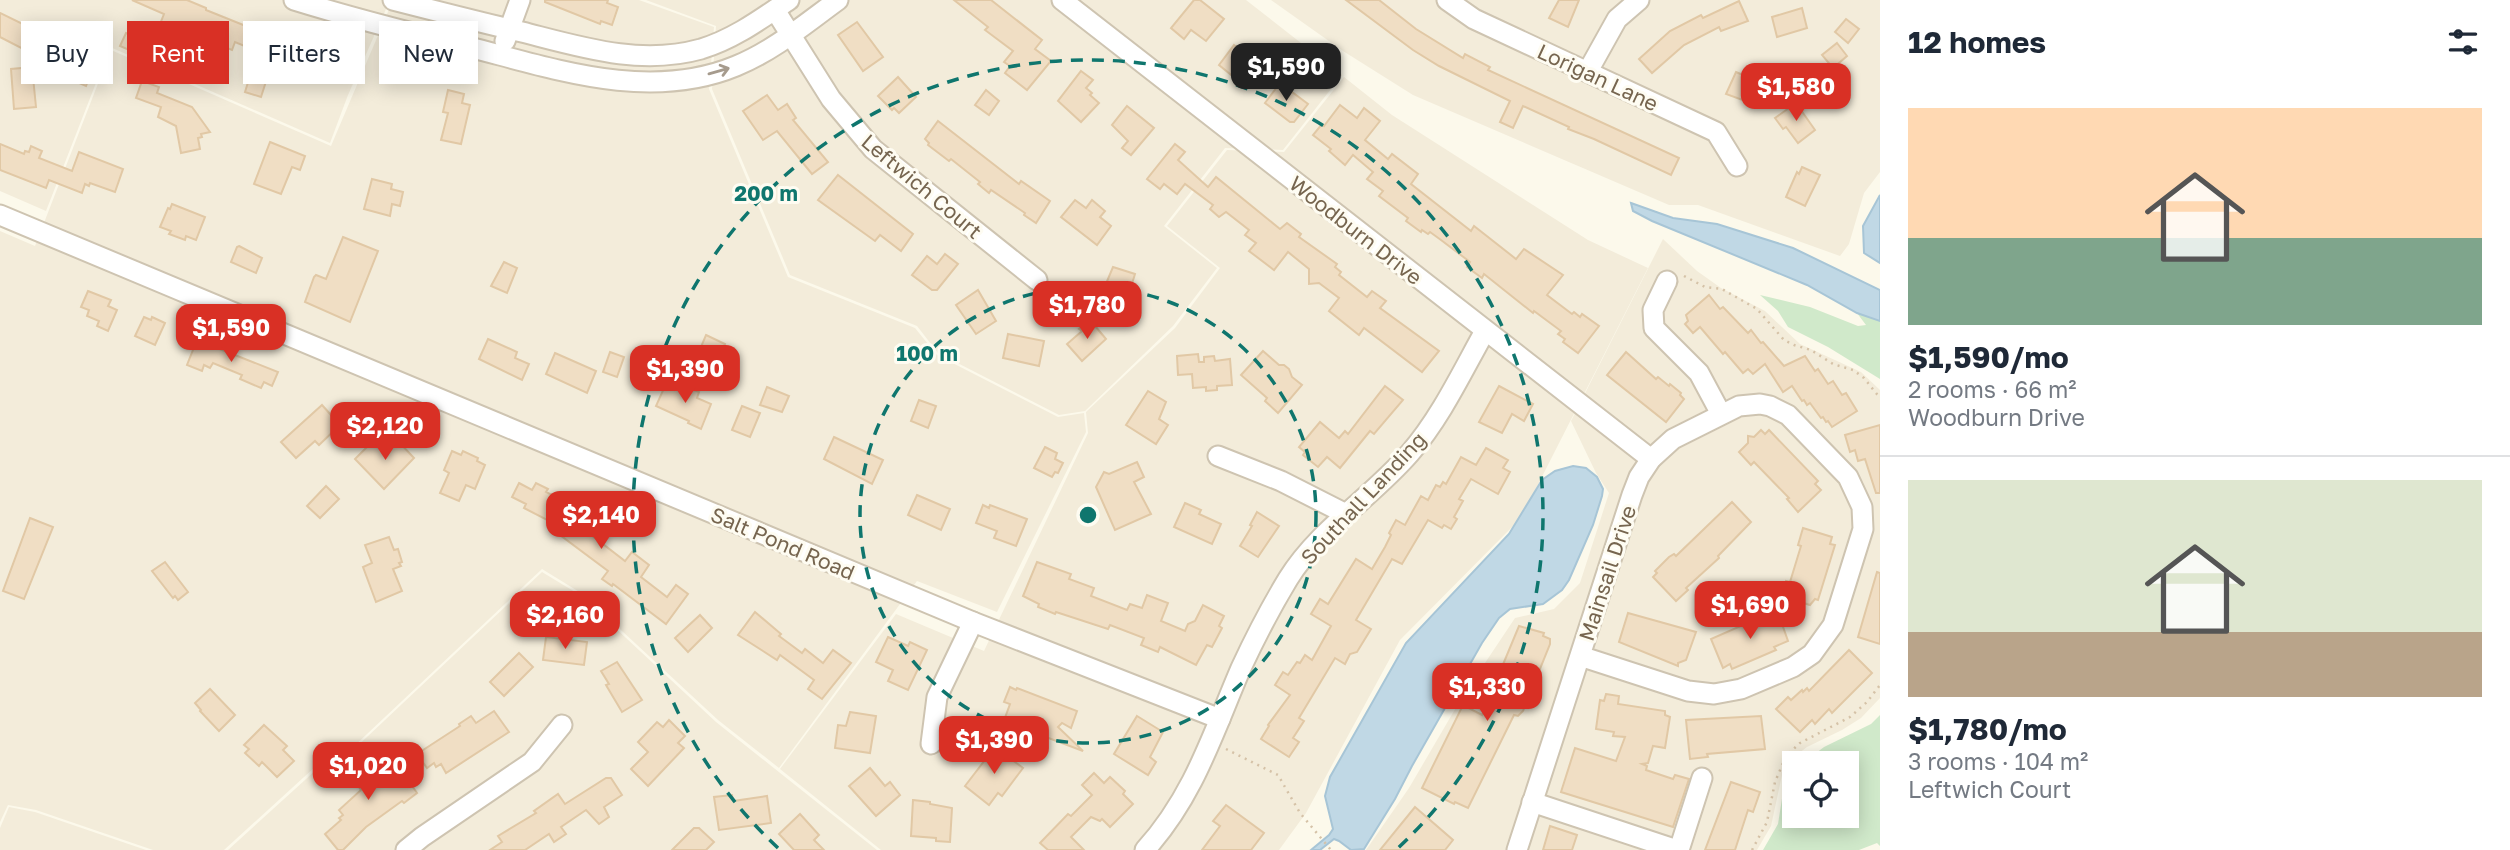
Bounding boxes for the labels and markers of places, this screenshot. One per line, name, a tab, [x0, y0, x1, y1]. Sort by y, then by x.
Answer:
pin: $1,590	[1229, 43, 1343, 103]
pin: $1,580	[1739, 64, 1853, 123]
pin: $1,780	[1030, 282, 1144, 341]
pin: $1,590	[174, 304, 288, 364]
pin: $1,390	[628, 346, 742, 405]
pin: $2,120	[328, 402, 442, 462]
pin: $2,140	[544, 491, 658, 551]
centre of rings	[1076, 503, 1100, 527]
pin: $1,690	[1693, 582, 1807, 641]
pin: $2,160	[508, 592, 622, 651]
pin: $1,330	[1430, 664, 1544, 723]
pin: $1,390	[937, 716, 1051, 776]
pin: $1,020	[311, 742, 425, 802]

